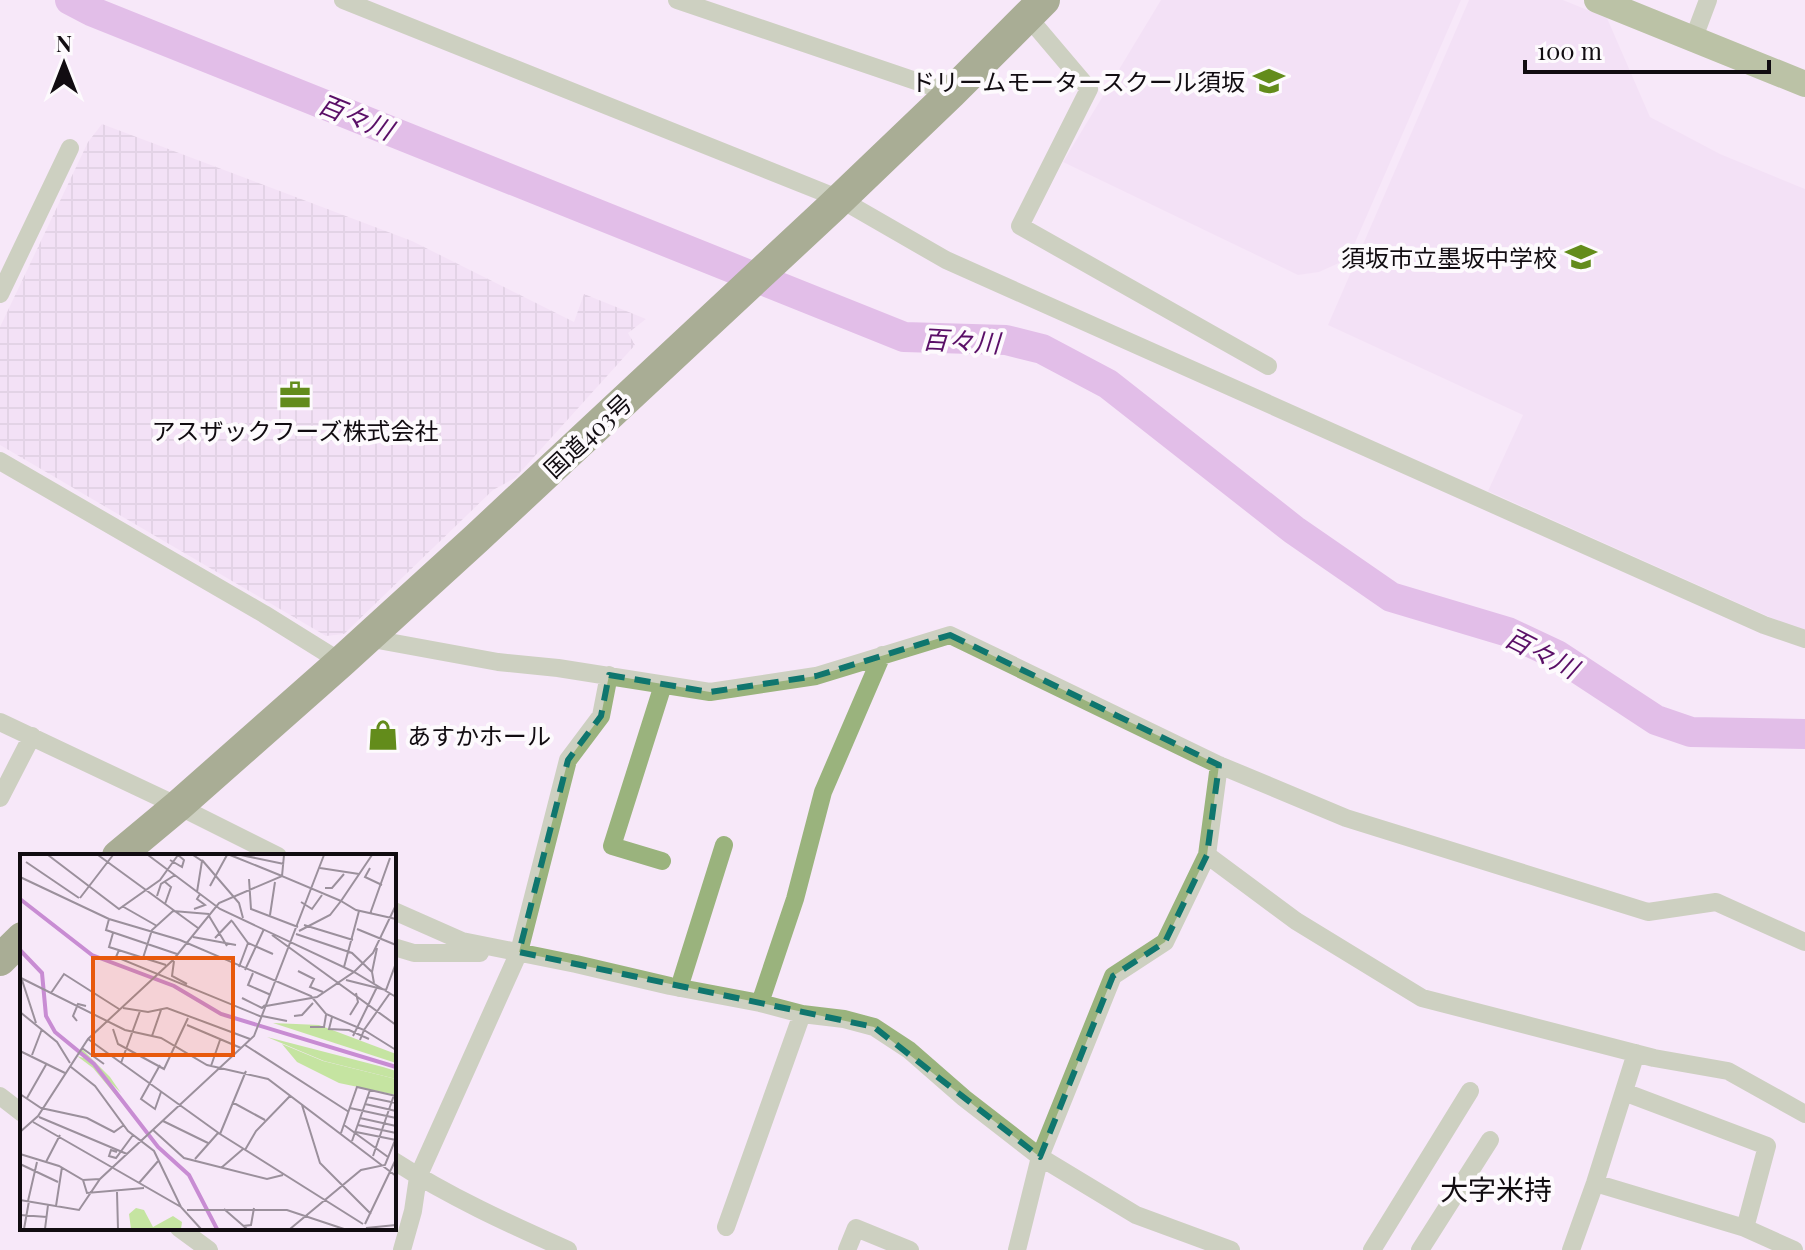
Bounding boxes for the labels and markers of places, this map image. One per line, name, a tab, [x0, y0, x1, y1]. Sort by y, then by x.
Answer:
school or university icon: ドリームモータースクール須坂	[1252, 64, 1286, 98]
place label: ドリームモータースクール須坂	[911, 65, 1245, 97]
school or university icon: 須坂市立墨坂中学校	[1564, 240, 1598, 274]
place label: 須坂市立墨坂中学校	[1341, 241, 1557, 273]
office icon: アスザックフーズ株式会社	[278, 378, 312, 412]
place label: アスザックフーズ株式会社	[152, 414, 438, 446]
shop icon: あすかホール	[366, 718, 400, 752]
place label: あすかホール	[407, 719, 551, 751]

